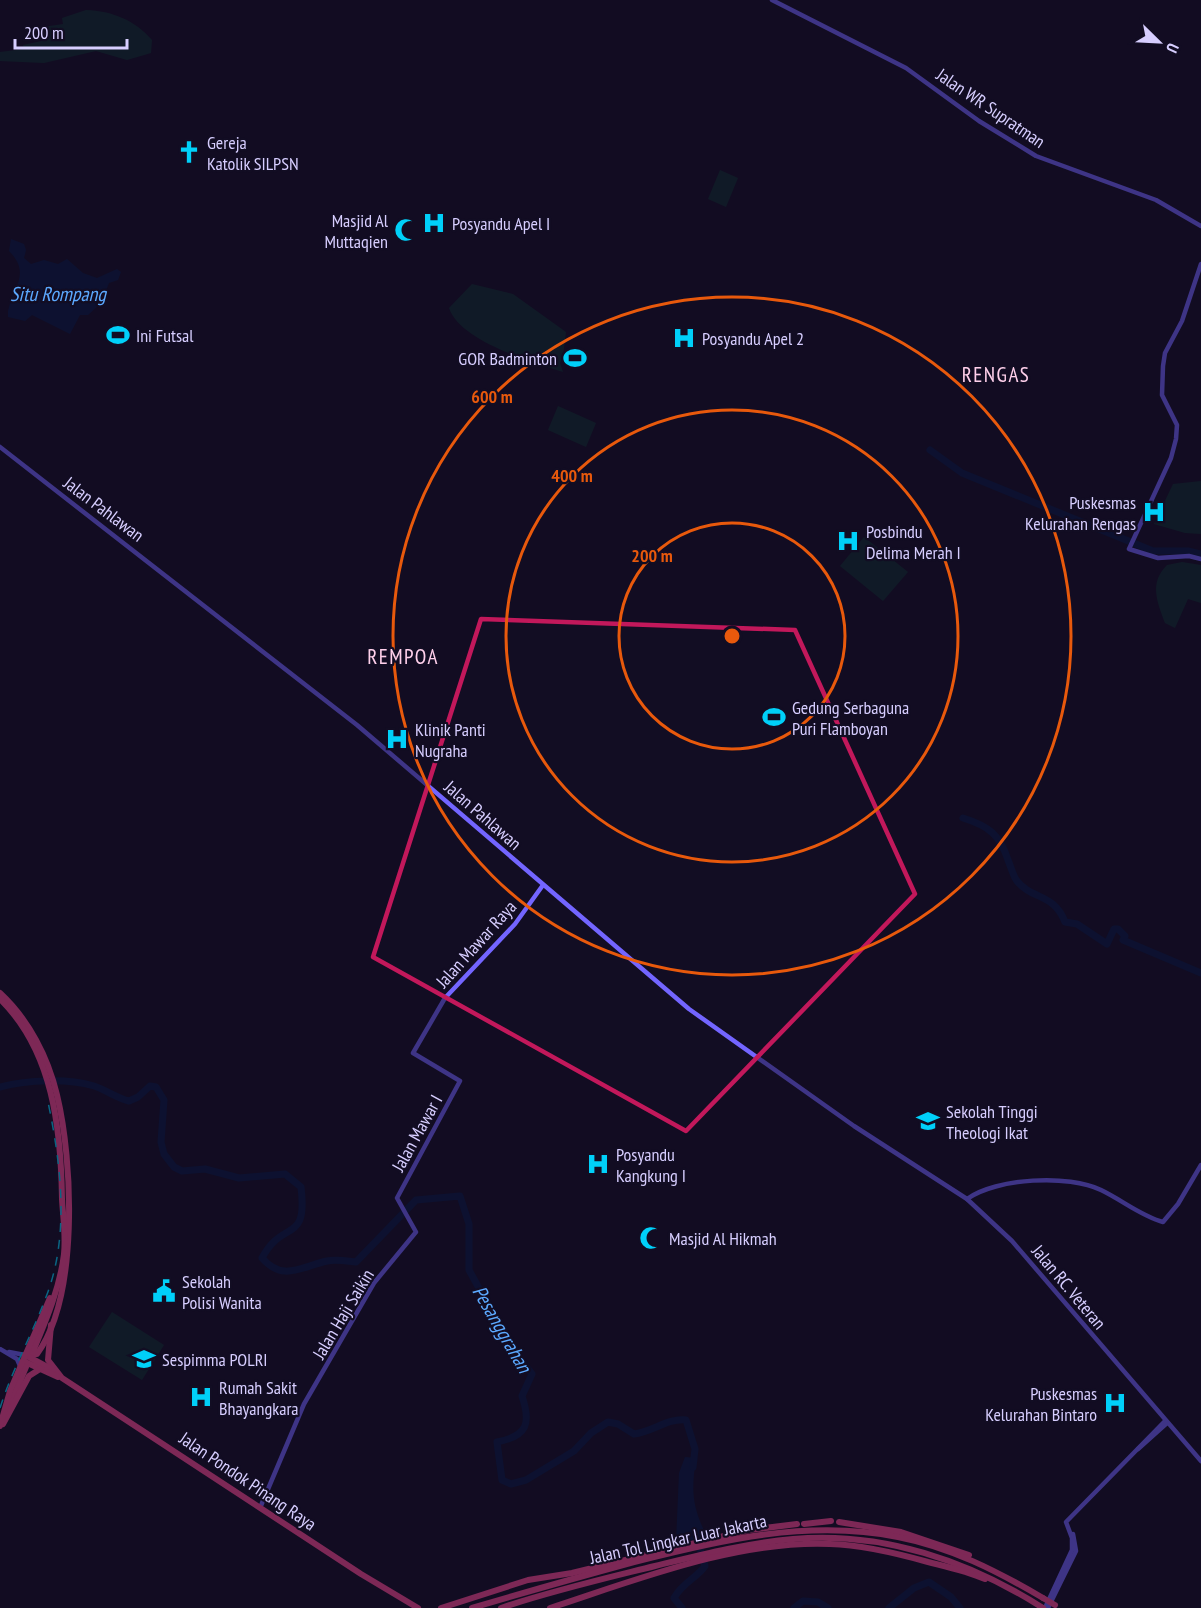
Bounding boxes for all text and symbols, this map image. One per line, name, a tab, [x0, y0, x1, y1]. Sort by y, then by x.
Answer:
scale bar	[15, 12, 128, 50]
north arrow	[1129, 12, 1189, 72]
text: 200 m	[24, 21, 64, 44]
text: U	[1162, 40, 1184, 56]
street label: Jalan WR Supratman	[931, 63, 1050, 153]
place label: Gereja Katolik SILPSN	[207, 131, 299, 175]
church icon: Gereja Katolik SILPSN	[176, 139, 202, 165]
place label: Masjid Al Muttaqien	[325, 209, 389, 253]
hospital icon: Posyandu Apel I	[421, 210, 447, 236]
place label: Posyandu Apel I	[452, 212, 550, 235]
mosque icon: Masjid Al Muttaqien	[393, 217, 419, 243]
water label: Situ Rompang	[10, 281, 107, 307]
sports icon: Ini Futsal	[105, 322, 131, 348]
place label: Ini Futsal	[136, 324, 194, 347]
hospital icon: Posyandu Apel 2	[671, 325, 697, 351]
place label: Posyandu Apel 2	[702, 327, 804, 350]
sports icon: GOR Badminton	[562, 345, 588, 371]
place label: GOR Badminton	[458, 347, 557, 370]
district label: RENGAS	[962, 361, 1030, 388]
text: 600 m	[471, 385, 513, 408]
text: 400 m	[551, 464, 593, 487]
street label: Jalan Pahlawan	[59, 471, 149, 547]
place label: Puskesmas Kelurahan Rengas	[1025, 491, 1136, 535]
hospital icon: Puskesmas Kelurahan Rengas	[1141, 499, 1167, 525]
place label: Posbindu Delima Merah I	[866, 520, 961, 564]
hospital icon: Posbindu Delima Merah I	[835, 528, 861, 554]
text: 200 m	[631, 544, 673, 567]
centre of rings	[722, 626, 742, 646]
district label: REMPOA	[367, 643, 439, 670]
place label: Gedung Serbaguna Puri Flamboyan	[792, 696, 909, 740]
sports icon: Gedung Serbaguna Puri Flamboyan	[761, 704, 787, 730]
place label: Klinik Panti Nugraha	[415, 718, 486, 762]
hospital icon: Klinik Panti Nugraha	[384, 726, 410, 752]
street label: Jalan Pahlawan	[439, 775, 526, 855]
street label: Jalan Mawar Raya	[430, 896, 521, 993]
street label: Jalan Mawar I	[386, 1091, 447, 1176]
place label: Sekolah Tinggi Theologi Ikat	[946, 1100, 1038, 1144]
school or university icon: Sekolah Tinggi Theologi Ikat	[915, 1108, 941, 1134]
place label: Posyandu Kangkung I	[616, 1143, 686, 1187]
hospital icon: Posyandu Kangkung I	[585, 1151, 611, 1177]
mosque icon: Masjid Al Hikmah	[638, 1225, 664, 1251]
place label: Masjid Al Hikmah	[669, 1227, 777, 1250]
street label: Jalan RC. Veteran	[1026, 1239, 1111, 1334]
street label: Jalan Haji Saikin	[307, 1265, 379, 1364]
place label: Sekolah Polisi Wanita	[182, 1270, 262, 1314]
public building icon: Sekolah Polisi Wanita	[151, 1278, 177, 1304]
water label: Pesanggrahan	[467, 1281, 538, 1378]
school or university icon: Sespimma POLRI	[131, 1346, 157, 1372]
place label: Sespimma POLRI	[162, 1348, 267, 1371]
place label: Rumah Sakit Bhayangkara	[219, 1376, 299, 1420]
place label: Puskesmas Kelurahan Bintaro	[985, 1382, 1097, 1426]
hospital icon: Rumah Sakit Bhayangkara	[188, 1384, 214, 1410]
hospital icon: Puskesmas Kelurahan Bintaro	[1102, 1390, 1128, 1416]
street label: Jalan Pondok Pinang Raya	[174, 1426, 321, 1535]
street label: Jalan Tol Lingkar Luar Jakarta	[586, 1509, 769, 1569]

